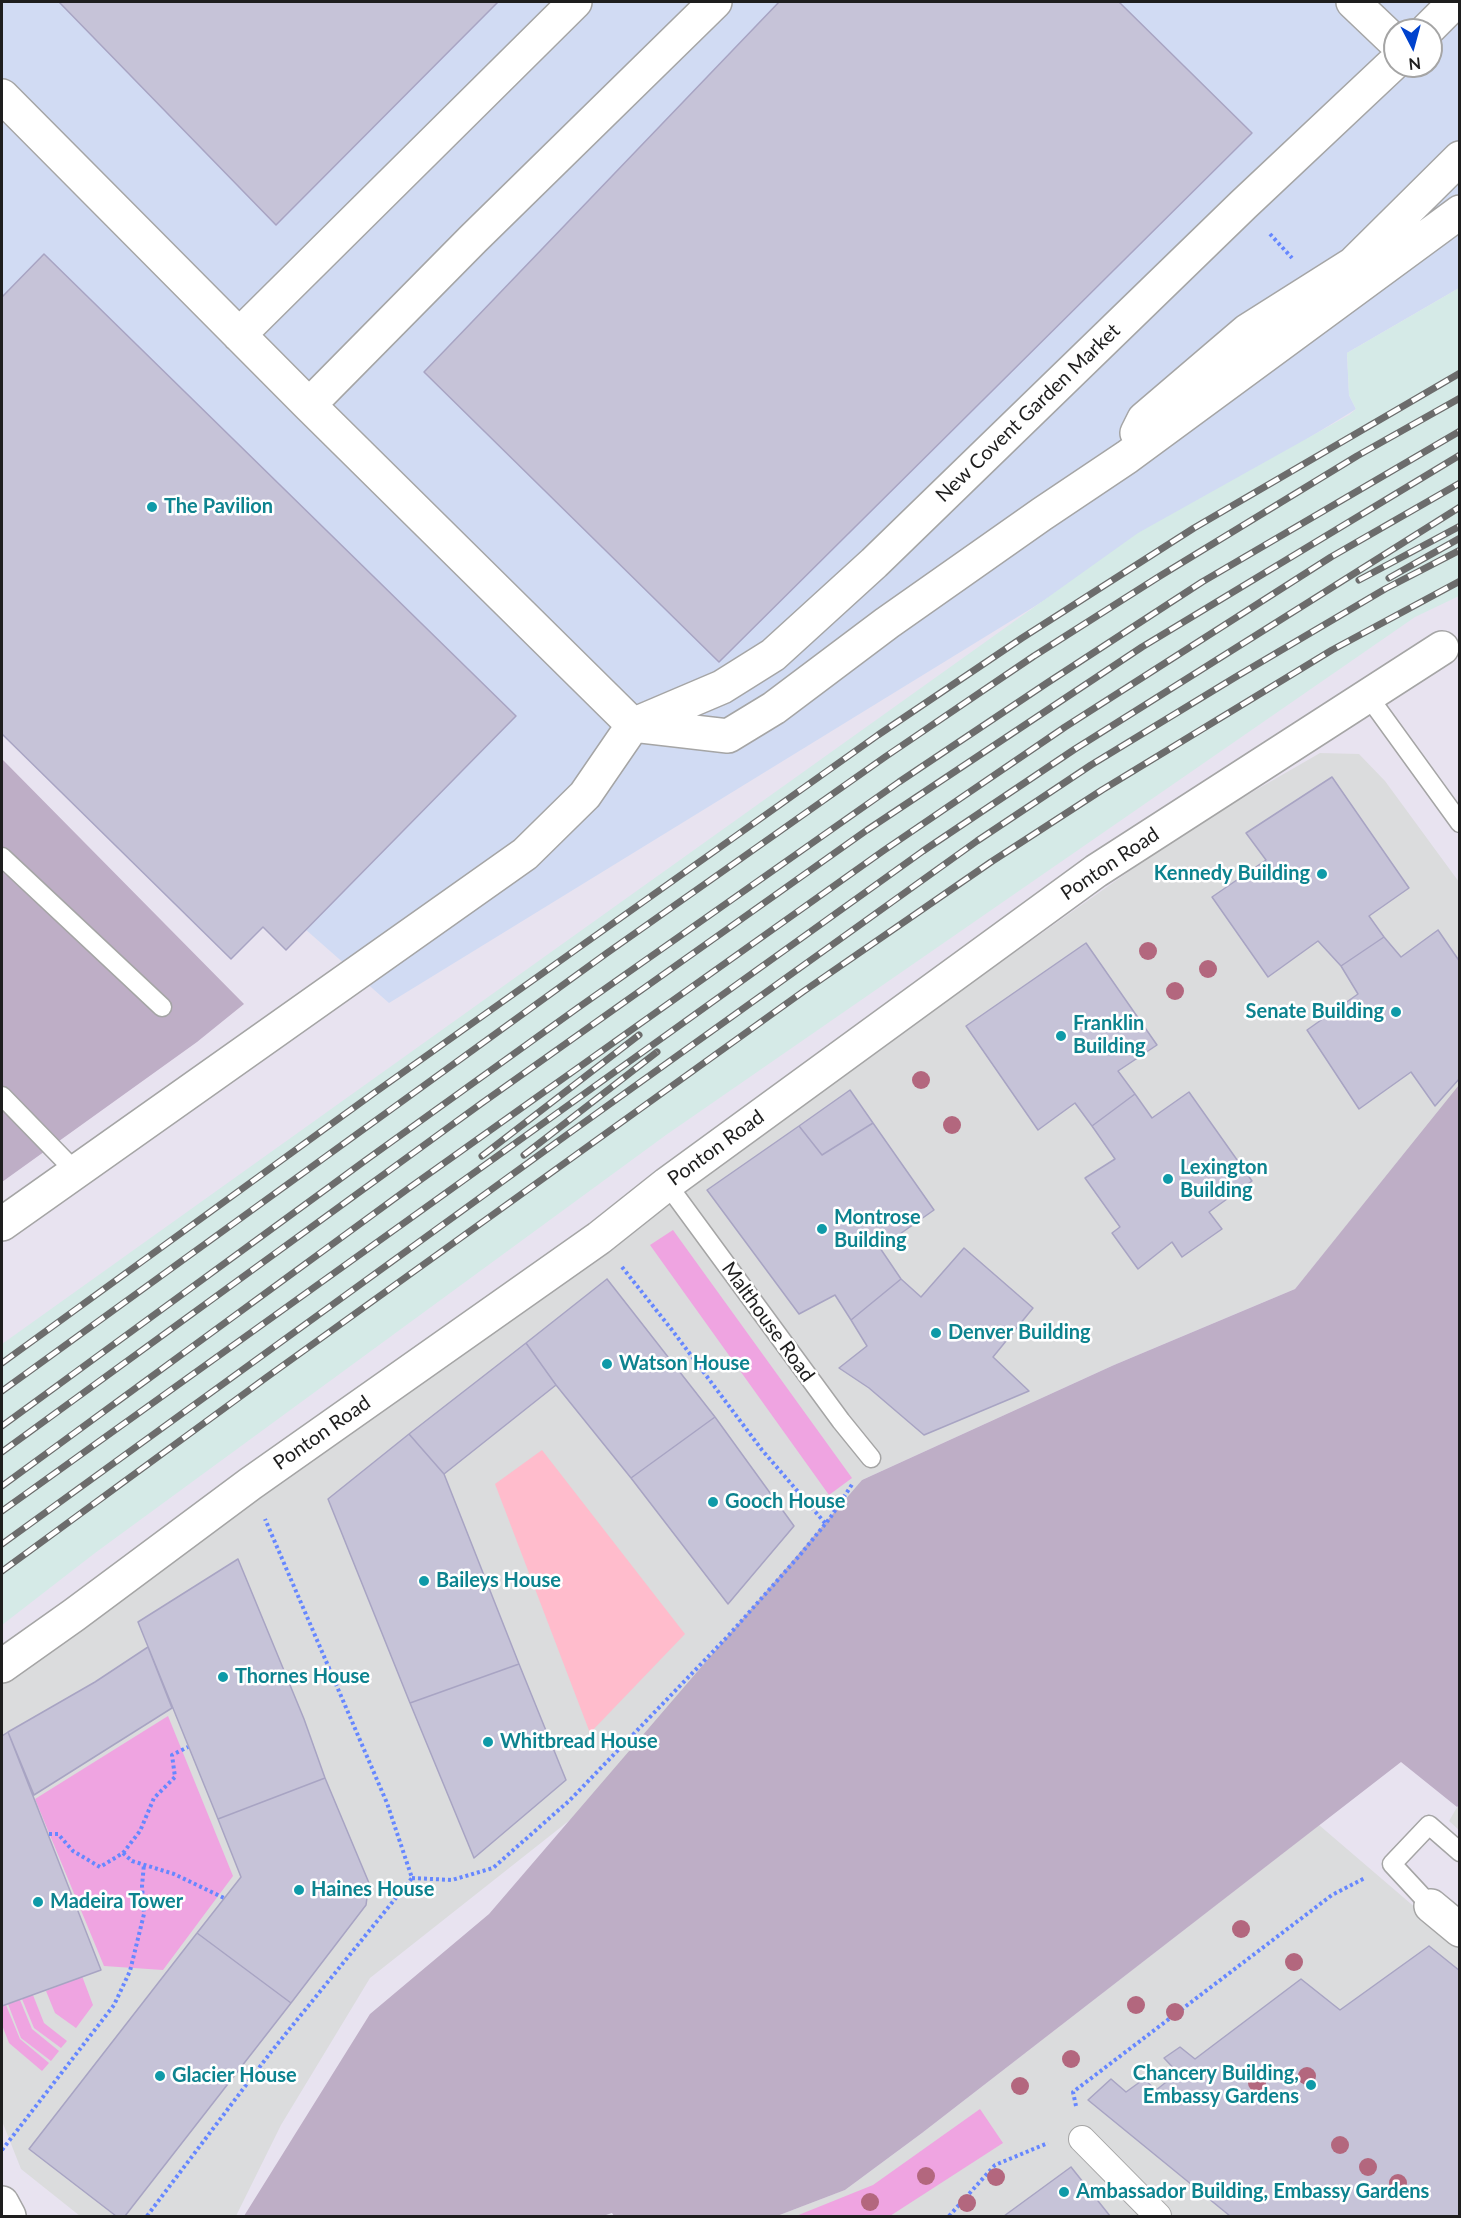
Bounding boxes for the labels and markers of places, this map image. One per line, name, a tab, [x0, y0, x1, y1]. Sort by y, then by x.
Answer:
place label: The Pavilion	[164, 495, 273, 519]
marker: The Pavilion	[145, 500, 159, 514]
place label: Kennedy Building	[1154, 862, 1310, 886]
marker: Kennedy Building	[1315, 867, 1329, 881]
place label: Senate Building	[1246, 1000, 1384, 1024]
marker: Senate Building	[1389, 1005, 1403, 1019]
place label: Franklin Building	[1073, 1012, 1146, 1059]
marker: Franklin Building	[1054, 1029, 1068, 1043]
place label: Lexington Building	[1180, 1156, 1268, 1203]
marker: Lexington Building	[1161, 1172, 1175, 1186]
place label: Montrose Building	[834, 1206, 921, 1253]
marker: Montrose Building	[815, 1222, 829, 1236]
place label: Denver Building	[948, 1321, 1091, 1345]
marker: Denver Building	[929, 1326, 943, 1340]
place label: Watson House	[619, 1352, 750, 1376]
marker: Watson House	[600, 1357, 614, 1371]
place label: Gooch House	[725, 1490, 845, 1514]
marker: Gooch House	[706, 1495, 720, 1509]
place label: Baileys House	[436, 1569, 561, 1593]
marker: Baileys House	[417, 1574, 431, 1588]
place label: Thornes House	[235, 1665, 370, 1689]
marker: Thornes House	[216, 1670, 230, 1684]
place label: Whitbread House	[500, 1730, 658, 1754]
marker: Whitbread House	[481, 1735, 495, 1749]
place label: Haines House	[311, 1878, 434, 1902]
marker: Haines House	[292, 1883, 306, 1897]
place label: Madeira Tower	[50, 1890, 183, 1914]
marker: Madeira Tower	[31, 1895, 45, 1909]
place label: Chancery Building, Embassy Gardens	[1133, 2062, 1299, 2109]
place label: Glacier House	[172, 2064, 297, 2088]
marker: Glacier House	[153, 2069, 167, 2083]
marker: Chancery Building, Embassy Gardens	[1304, 2078, 1318, 2092]
place label: Ambassador Building, Embassy Gardens	[1076, 2180, 1429, 2204]
marker: Ambassador Building, Embassy Gardens	[1057, 2185, 1071, 2199]

